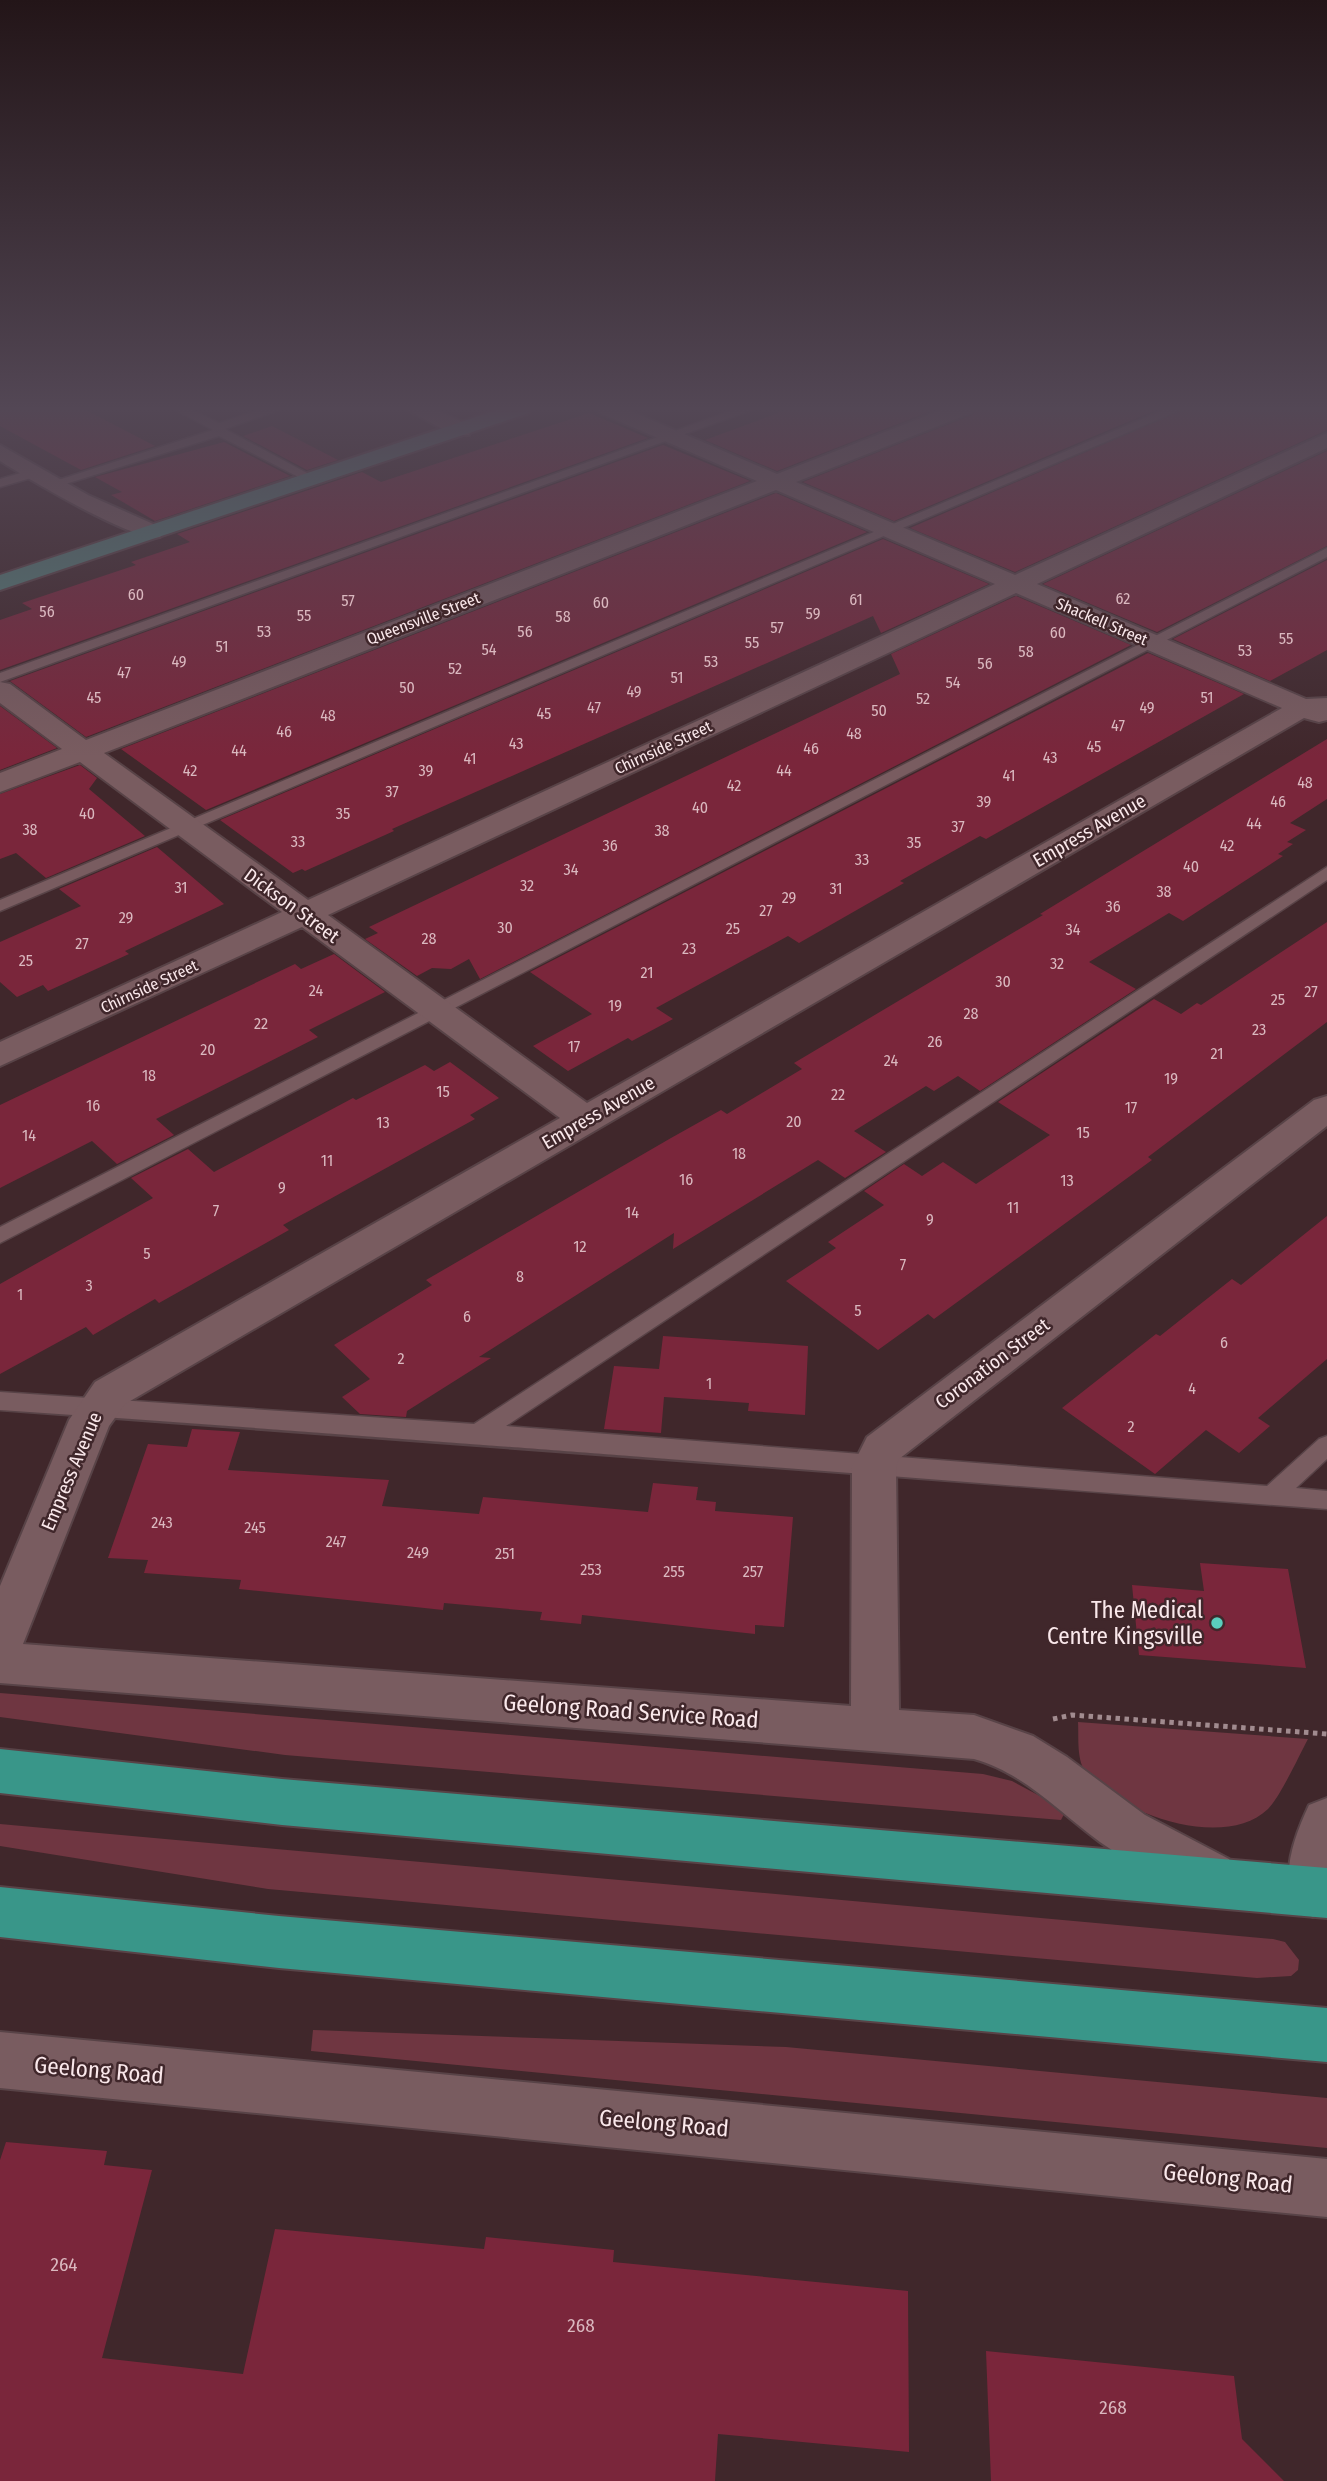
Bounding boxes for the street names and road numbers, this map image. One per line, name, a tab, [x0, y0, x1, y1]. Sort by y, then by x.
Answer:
street label: Queensville Street	[364, 588, 483, 649]
street label: Shackell Street	[1053, 594, 1151, 650]
street label: Chirnside Street	[612, 716, 715, 778]
street label: Empress Avenue	[1029, 789, 1150, 872]
street label: Dickson Street	[240, 863, 344, 948]
street label: Chirnside Street	[98, 955, 201, 1017]
street label: Empress Avenue	[538, 1071, 659, 1154]
street label: Coronation Street	[931, 1313, 1055, 1414]
street label: Empress Avenue	[36, 1408, 107, 1534]
street label: Geelong Road Service Road	[502, 1688, 760, 1734]
street label: Geelong Road	[33, 2050, 165, 2090]
street label: Geelong Road	[598, 2103, 730, 2143]
street label: Geelong Road	[1162, 2157, 1294, 2199]

